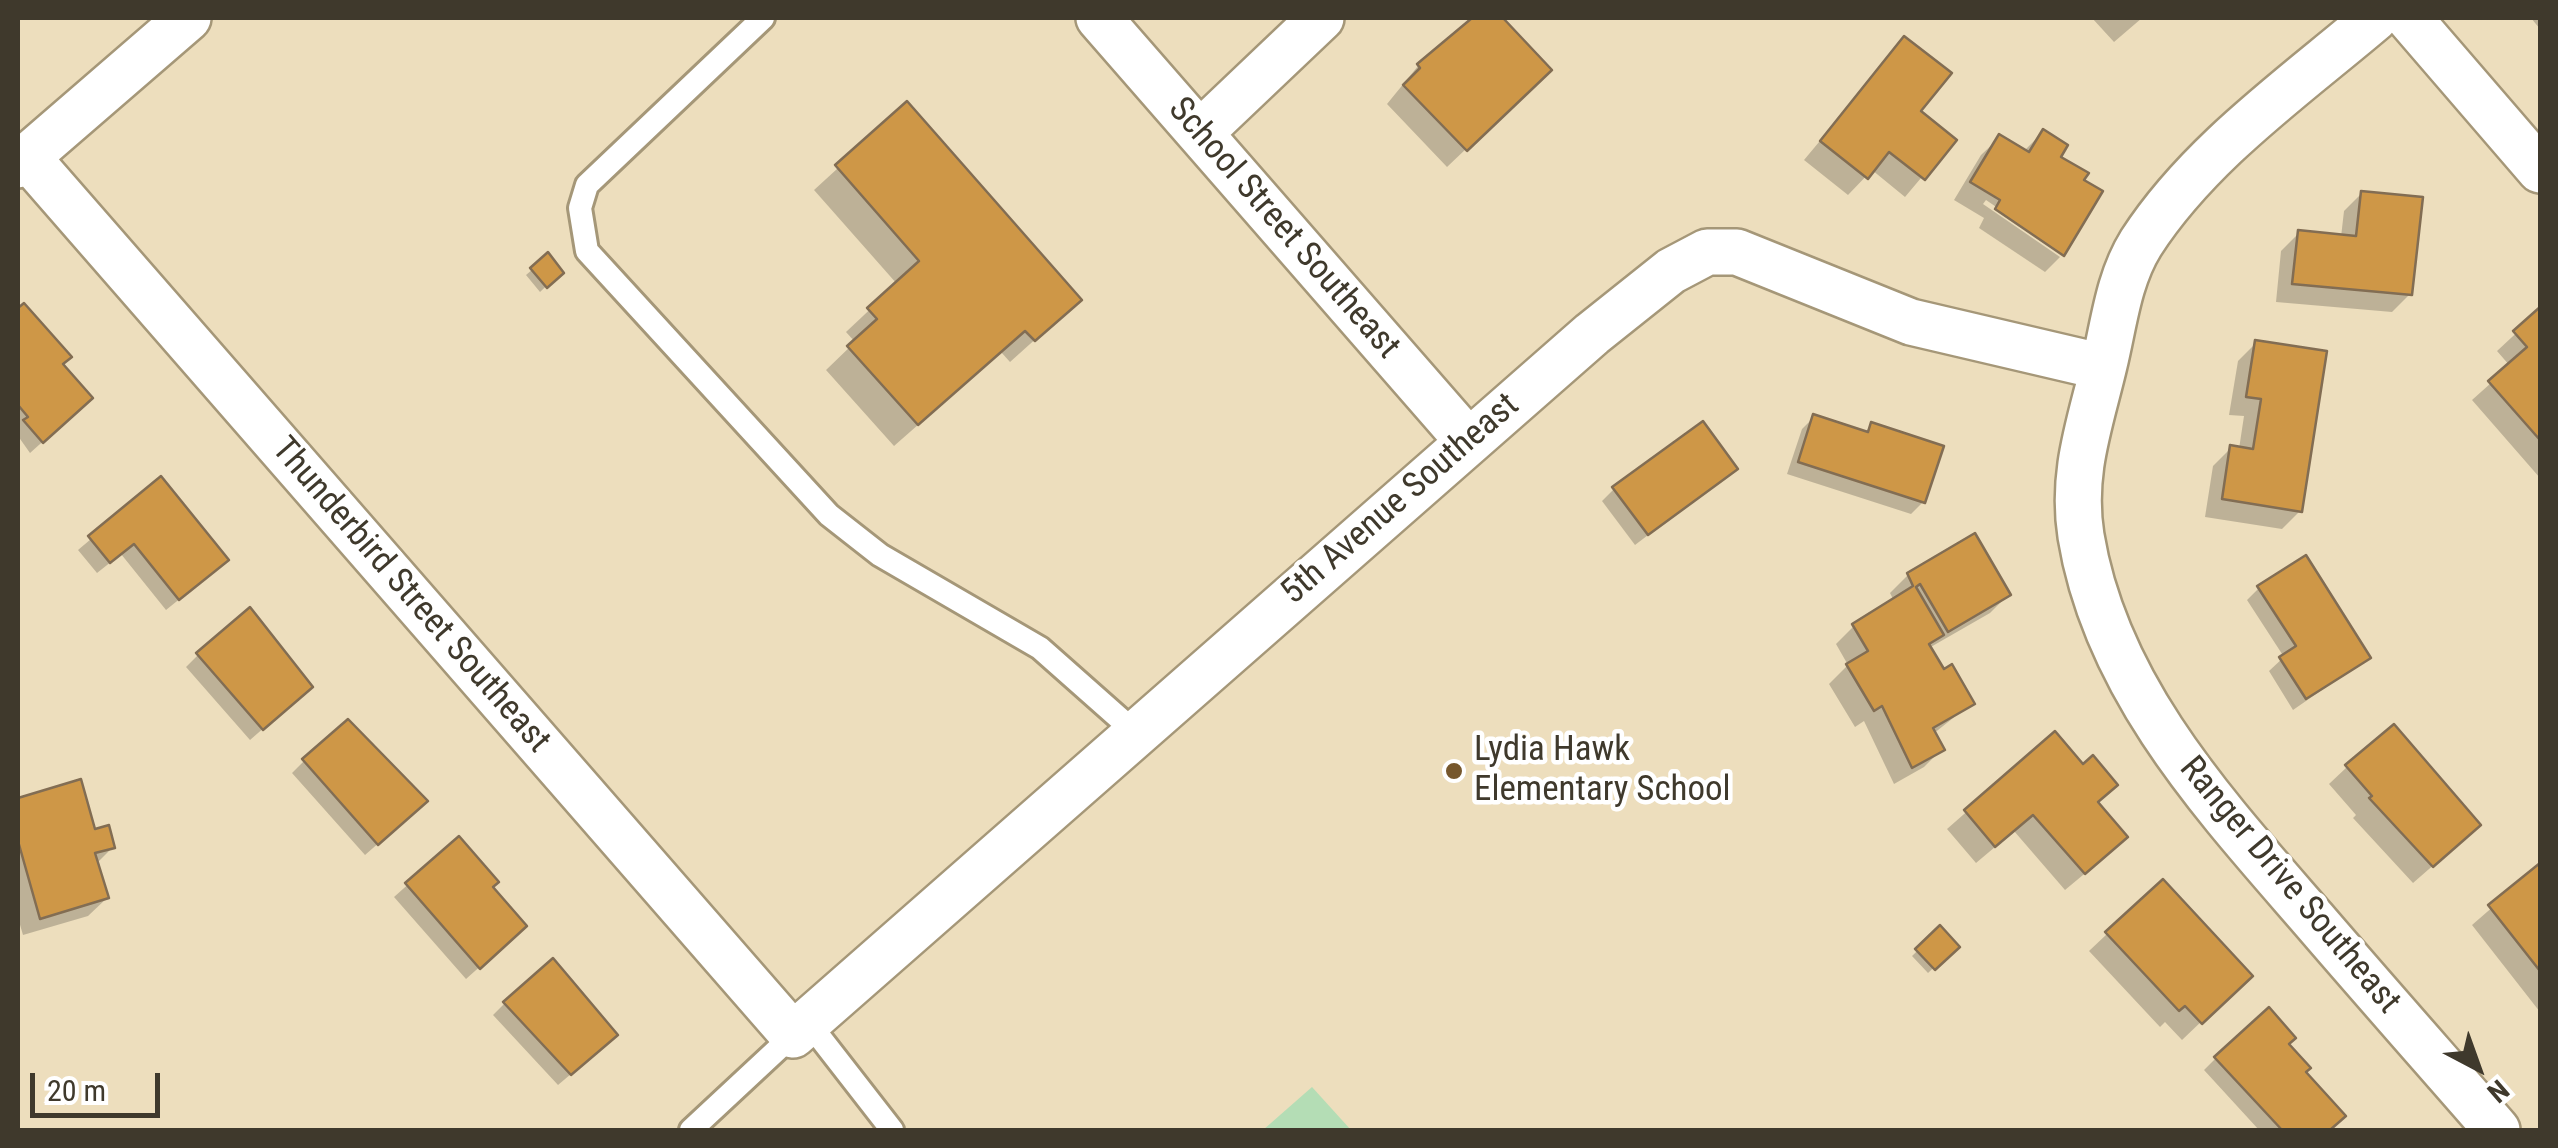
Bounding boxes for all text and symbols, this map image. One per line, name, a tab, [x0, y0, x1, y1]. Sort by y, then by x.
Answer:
street label: School Street Southeast	[1158, 90, 1408, 368]
street label: 5th Avenue Southeast	[1274, 385, 1528, 615]
street label: Thunderbird Street Southeast	[262, 430, 558, 762]
place label: Lydia Hawk Elementary School	[1474, 730, 1731, 812]
street label: Ranger Drive Southeast	[2169, 749, 2409, 1023]
marker: Lydia Hawk Elementary School	[1443, 760, 1465, 782]
north arrow	[2428, 1018, 2528, 1118]
scale bar	[35, 1053, 165, 1115]
text: 20 m	[47, 1073, 106, 1108]
text: N	[2481, 1073, 2515, 1109]

